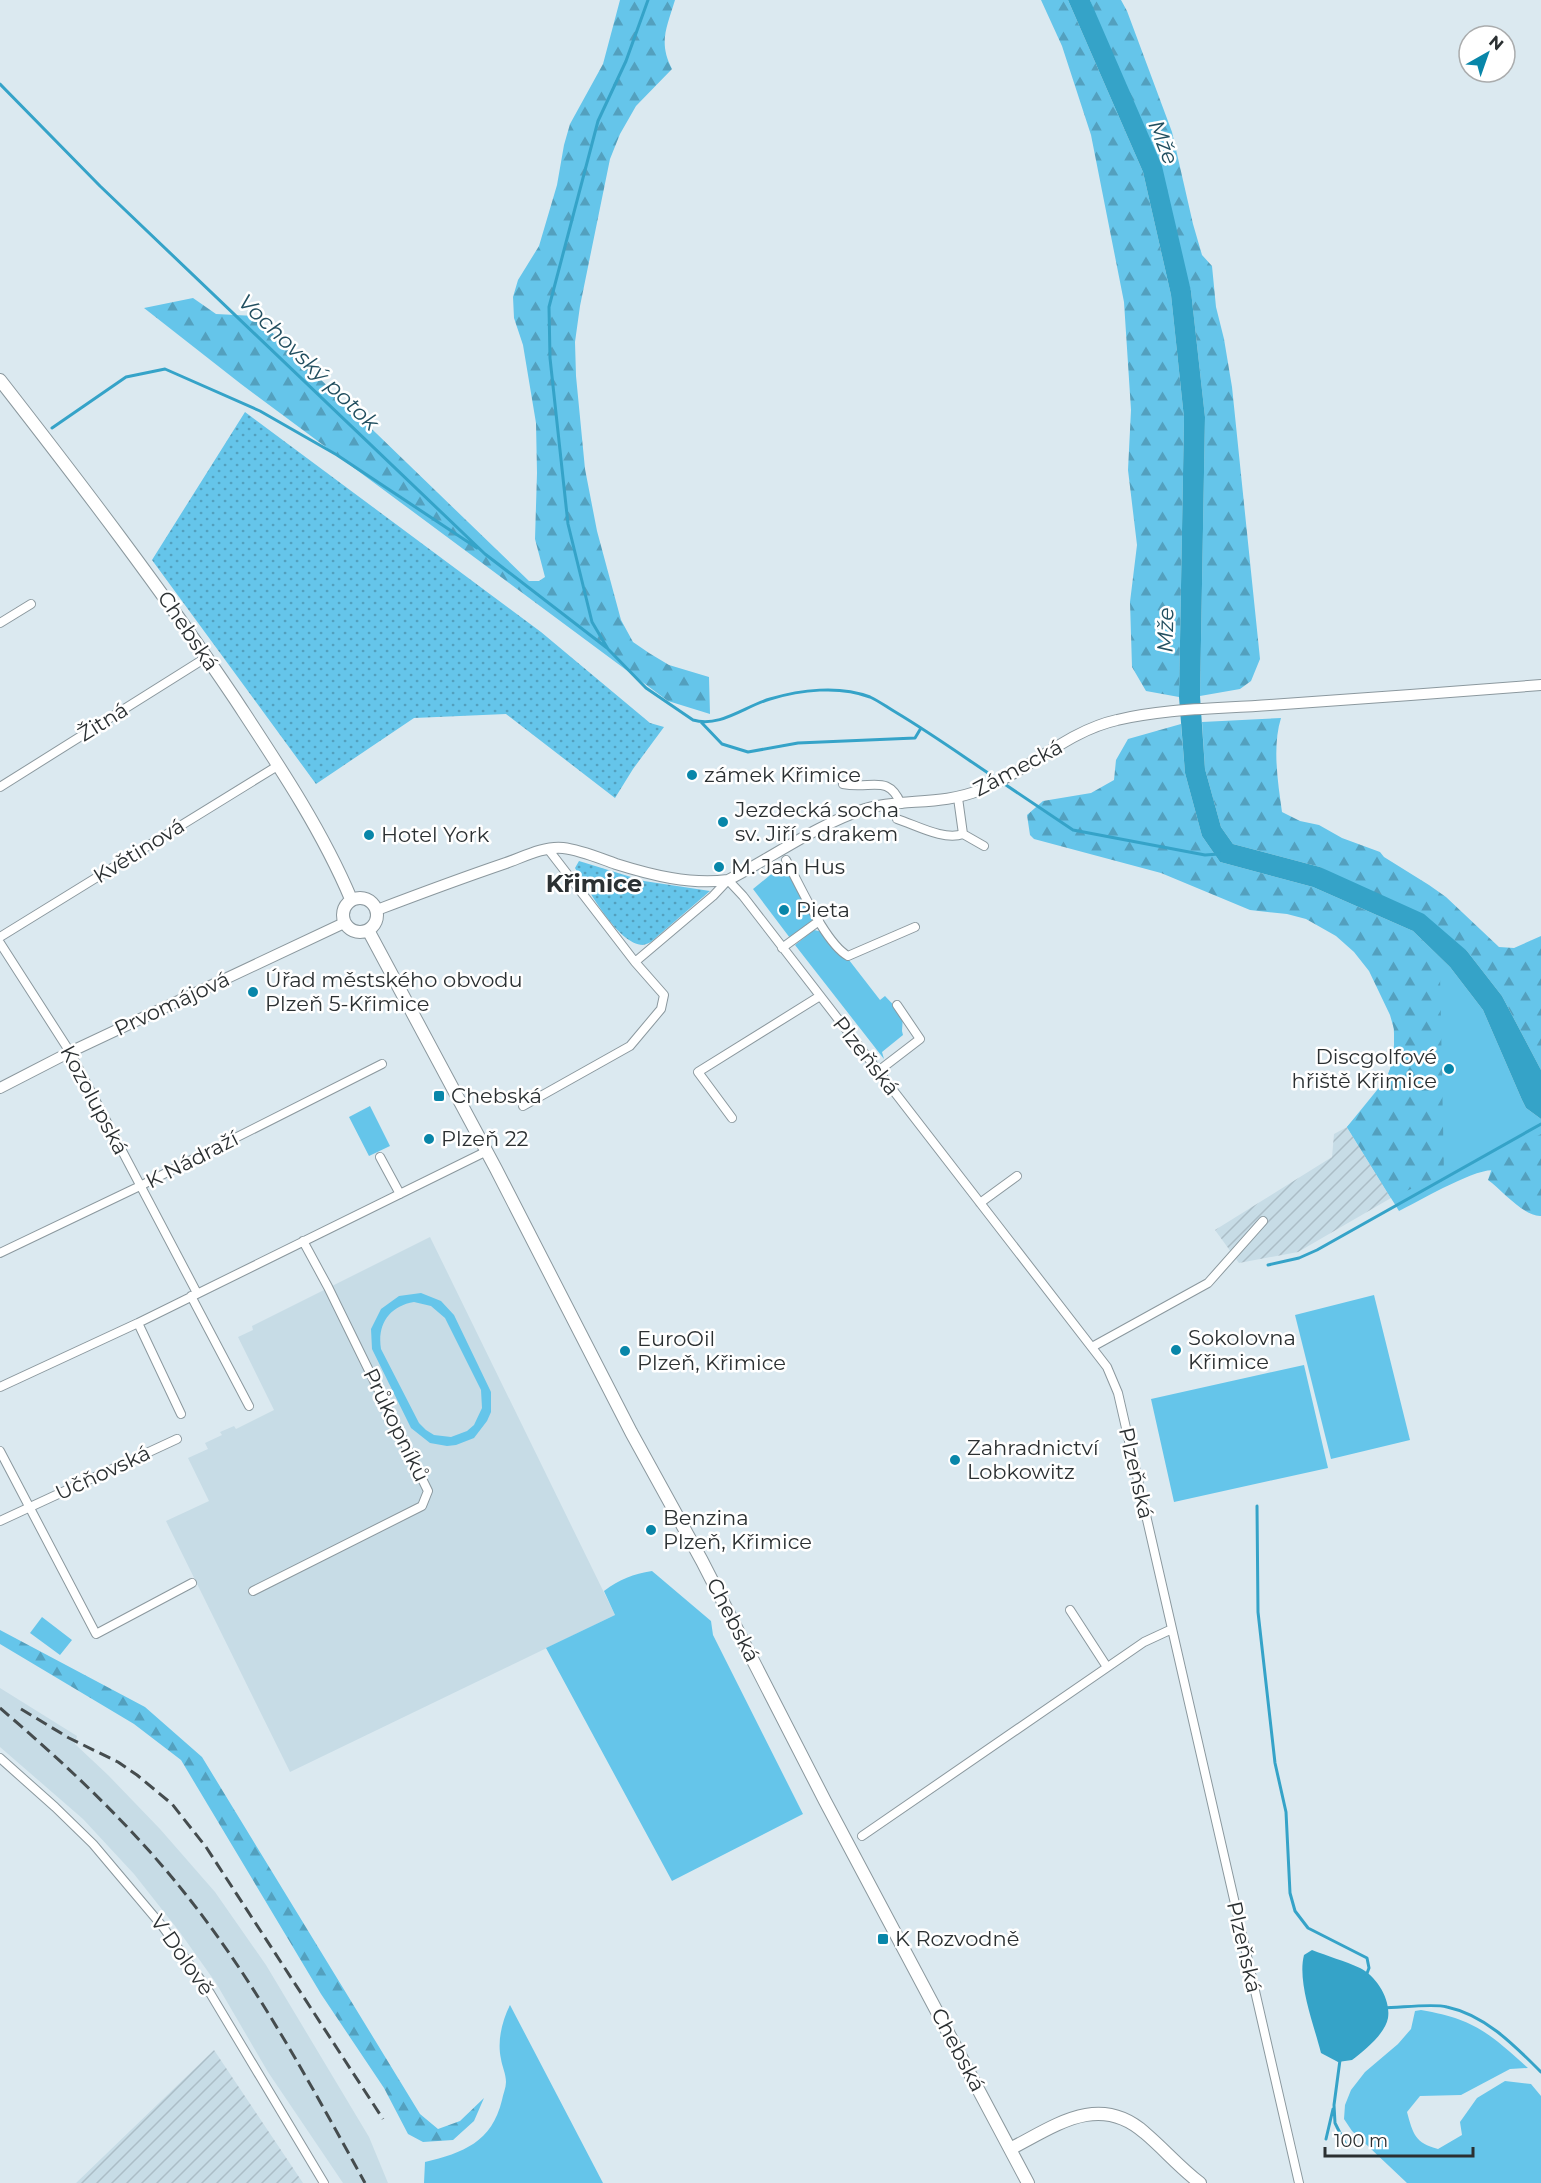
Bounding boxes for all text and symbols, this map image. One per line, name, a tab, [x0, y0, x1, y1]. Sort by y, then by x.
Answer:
north arrow	[1457, 24, 1517, 84]
text: N	[1485, 31, 1507, 54]
water label: Mže	[1143, 116, 1185, 168]
water label: Vochovský potok	[233, 288, 385, 437]
street label: Chebská	[153, 586, 224, 675]
water label: Mže	[1152, 607, 1179, 653]
street label: Žitná	[73, 697, 132, 747]
street label: Zámecká	[969, 734, 1067, 801]
place label: zámek Křimice	[704, 762, 861, 787]
marker: zámek Křimice	[685, 768, 699, 782]
place label: Jezdecká socha sv. Jiří s drakem	[734, 797, 899, 846]
street label: Květinová	[89, 813, 189, 888]
marker: Jezdecká socha sv. Jiří s drakem	[716, 815, 730, 829]
place label: Hotel York	[381, 822, 490, 847]
marker: Hotel York	[362, 828, 376, 842]
place label: M. Jan Hus	[731, 854, 845, 879]
marker: M. Jan Hus	[712, 860, 726, 874]
district label: Křimice	[546, 869, 642, 898]
place label: Pieta	[796, 897, 850, 922]
marker: Pieta	[777, 903, 791, 917]
street label: Prvomájová	[110, 966, 233, 1041]
place label: Úřad městského obvodu Plzeň 5-Křimice	[265, 967, 523, 1016]
marker: Úřad městského obvodu Plzeň 5-Křimice	[246, 985, 260, 999]
street label: Plzeňská	[828, 1011, 905, 1100]
street label: Kozolupská	[55, 1041, 134, 1159]
place label: Discgolfové hřiště Křimice	[1291, 1044, 1437, 1093]
marker: Discgolfové hřiště Křimice	[1442, 1062, 1456, 1076]
place label: Chebská	[451, 1083, 542, 1108]
marker: Chebská	[432, 1089, 446, 1103]
street label: K Nádraží	[141, 1125, 243, 1194]
place label: Plzeň 22	[441, 1126, 529, 1151]
marker: Plzeň 22	[422, 1132, 436, 1146]
place label: Sokolovna Křimice	[1188, 1325, 1296, 1374]
place label: EuroOil Plzeň, Křimice	[637, 1326, 786, 1375]
marker: Sokolovna Křimice	[1169, 1343, 1183, 1357]
marker: EuroOil Plzeň, Křimice	[618, 1344, 632, 1358]
street label: Průkopníků	[358, 1364, 435, 1486]
street label: Plzeňská	[1114, 1425, 1159, 1521]
place label: Zahradnictví Lobkowitz	[967, 1435, 1100, 1484]
street label: Učňovská	[51, 1440, 154, 1505]
marker: Zahradnictví Lobkowitz	[948, 1453, 962, 1467]
place label: Benzina Plzeň, Křimice	[663, 1505, 812, 1554]
marker: Benzina Plzeň, Křimice	[644, 1523, 658, 1537]
street label: Chebská	[702, 1574, 765, 1666]
street label: Plzeňská	[1222, 1899, 1267, 1995]
street label: V Dolově	[146, 1909, 219, 2000]
place label: K Rozvodně	[895, 1926, 1019, 1951]
marker: K Rozvodně	[876, 1932, 890, 1946]
street label: Chebská	[926, 2004, 991, 2096]
scale bar	[1325, 2120, 1474, 2158]
text: 100 m	[1334, 2130, 1388, 2152]

